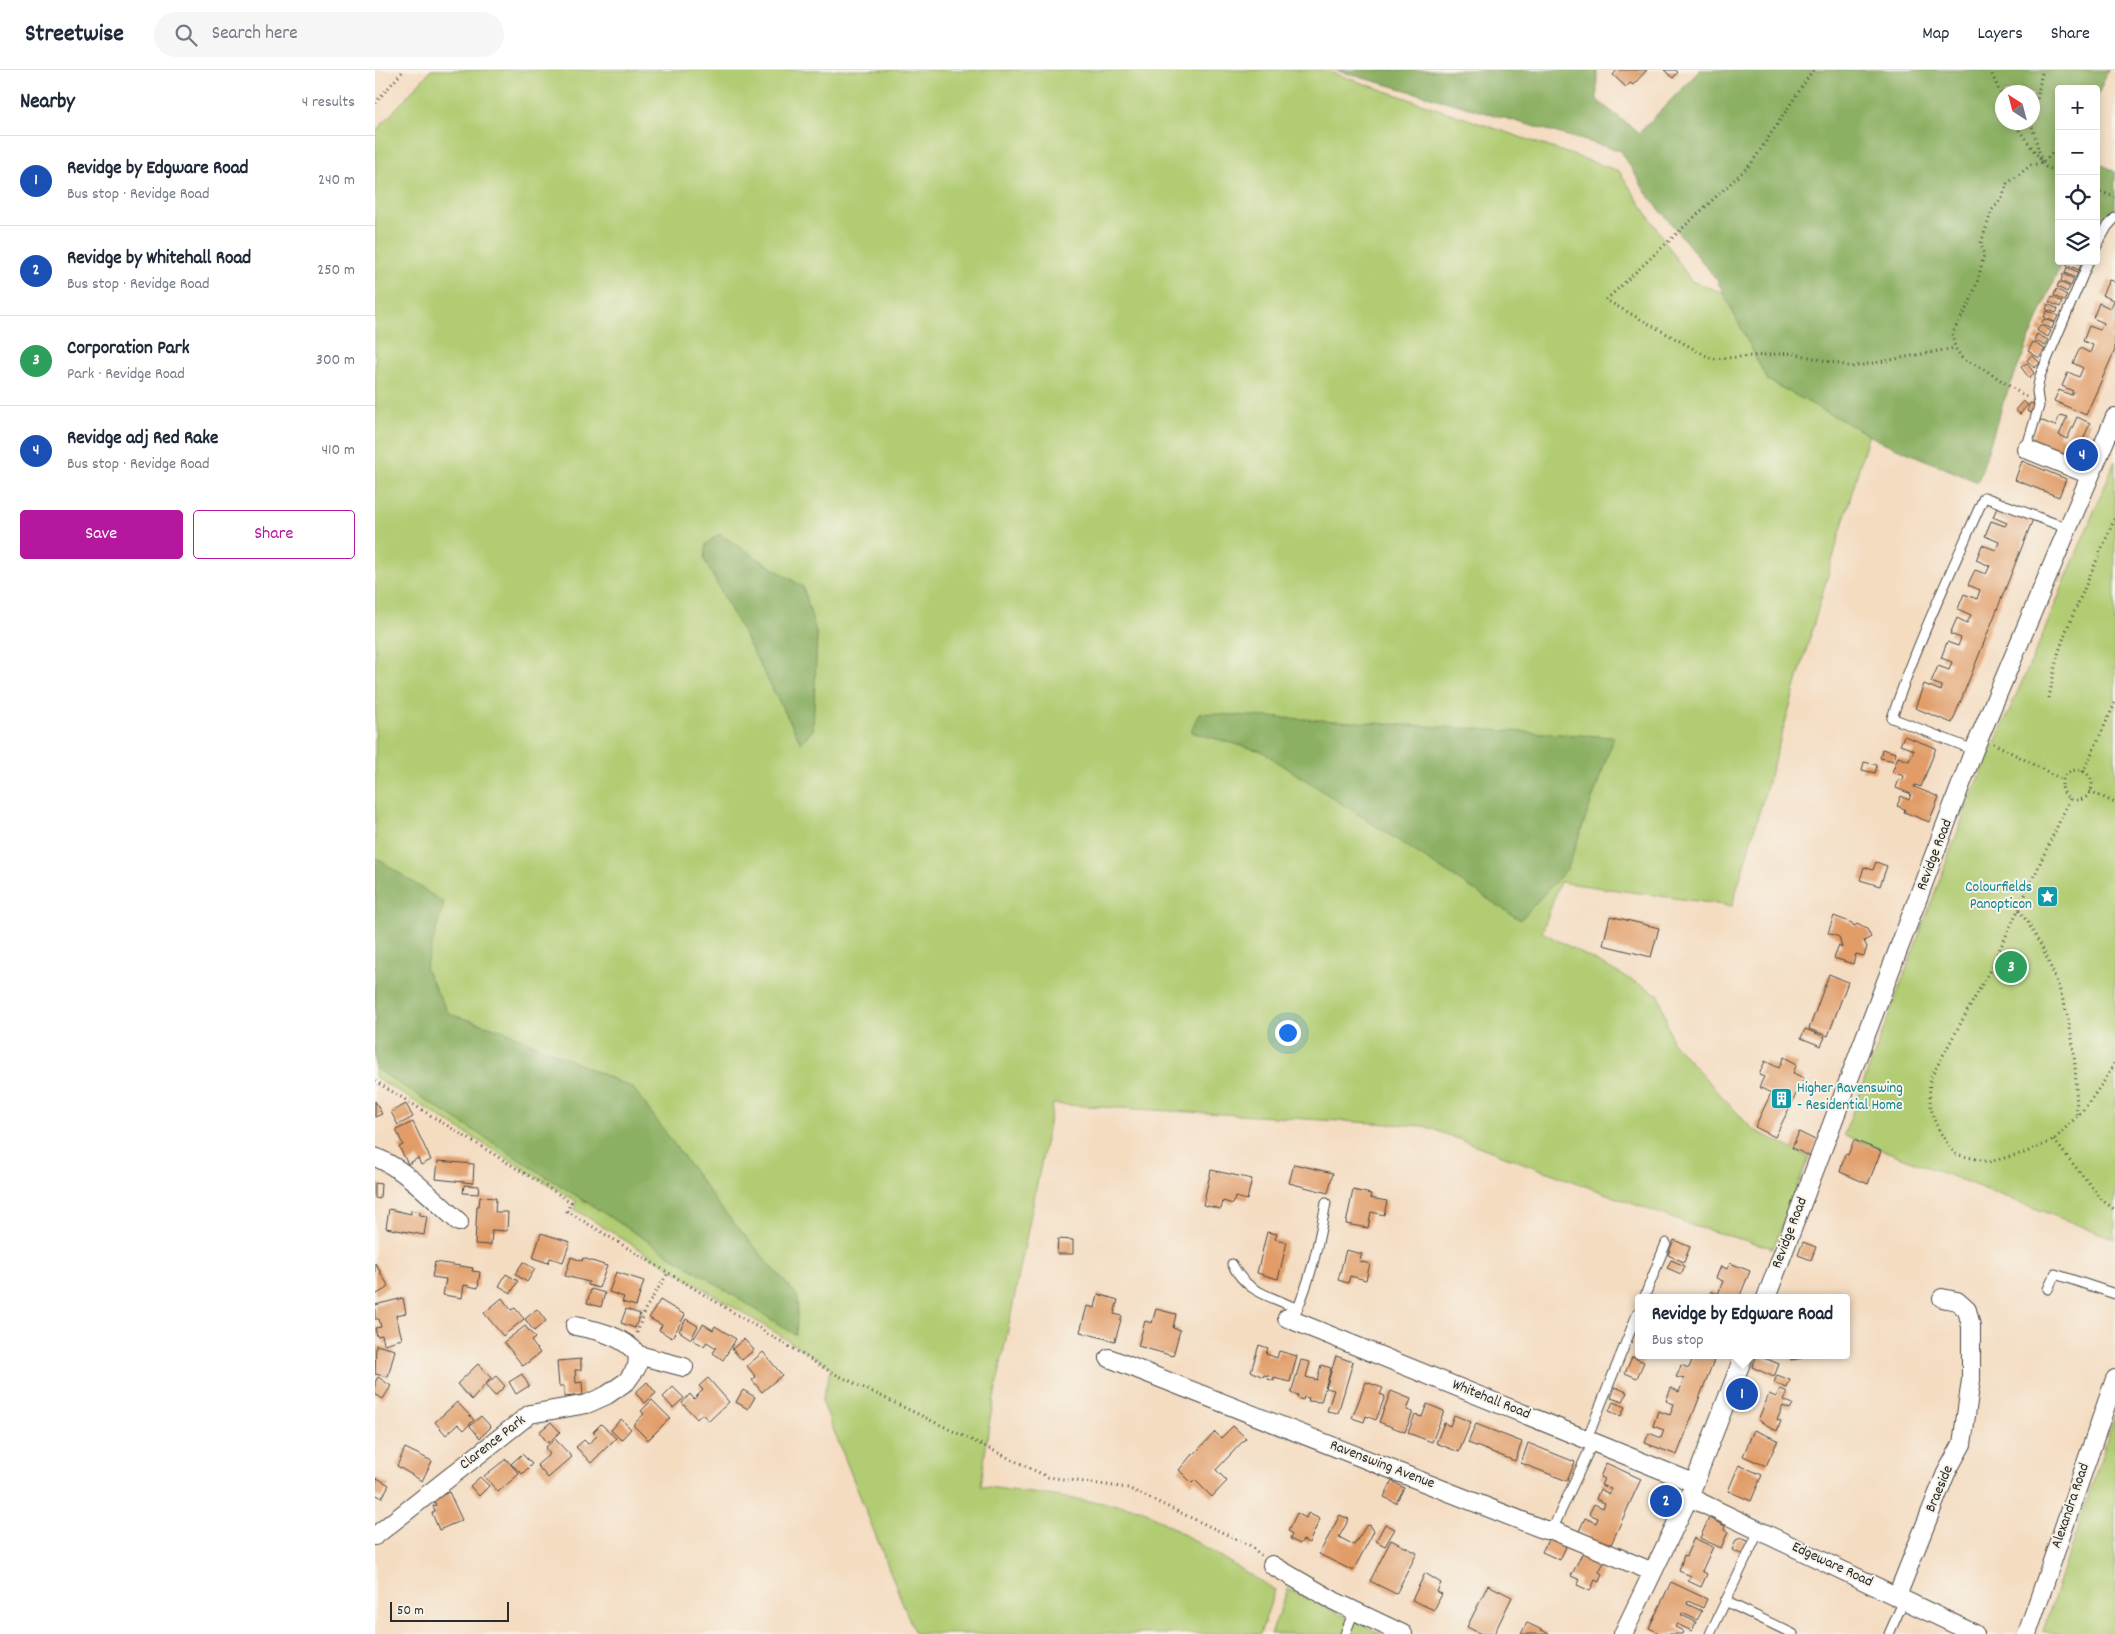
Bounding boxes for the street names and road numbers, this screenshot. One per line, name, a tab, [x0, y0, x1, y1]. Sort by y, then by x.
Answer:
street label: Revidge Road	[1911, 816, 1959, 894]
street label: Revidge Road	[1766, 1194, 1814, 1272]
street label: Whitehall Road	[1448, 1374, 1534, 1426]
street label: Clarence Park	[455, 1410, 531, 1476]
street label: Ravenswing Avenue	[1326, 1435, 1438, 1495]
street label: Alexandra Road	[2046, 1460, 2096, 1552]
street label: Braeside	[1920, 1462, 1960, 1516]
street label: Edgeware Road	[1788, 1537, 1876, 1593]

